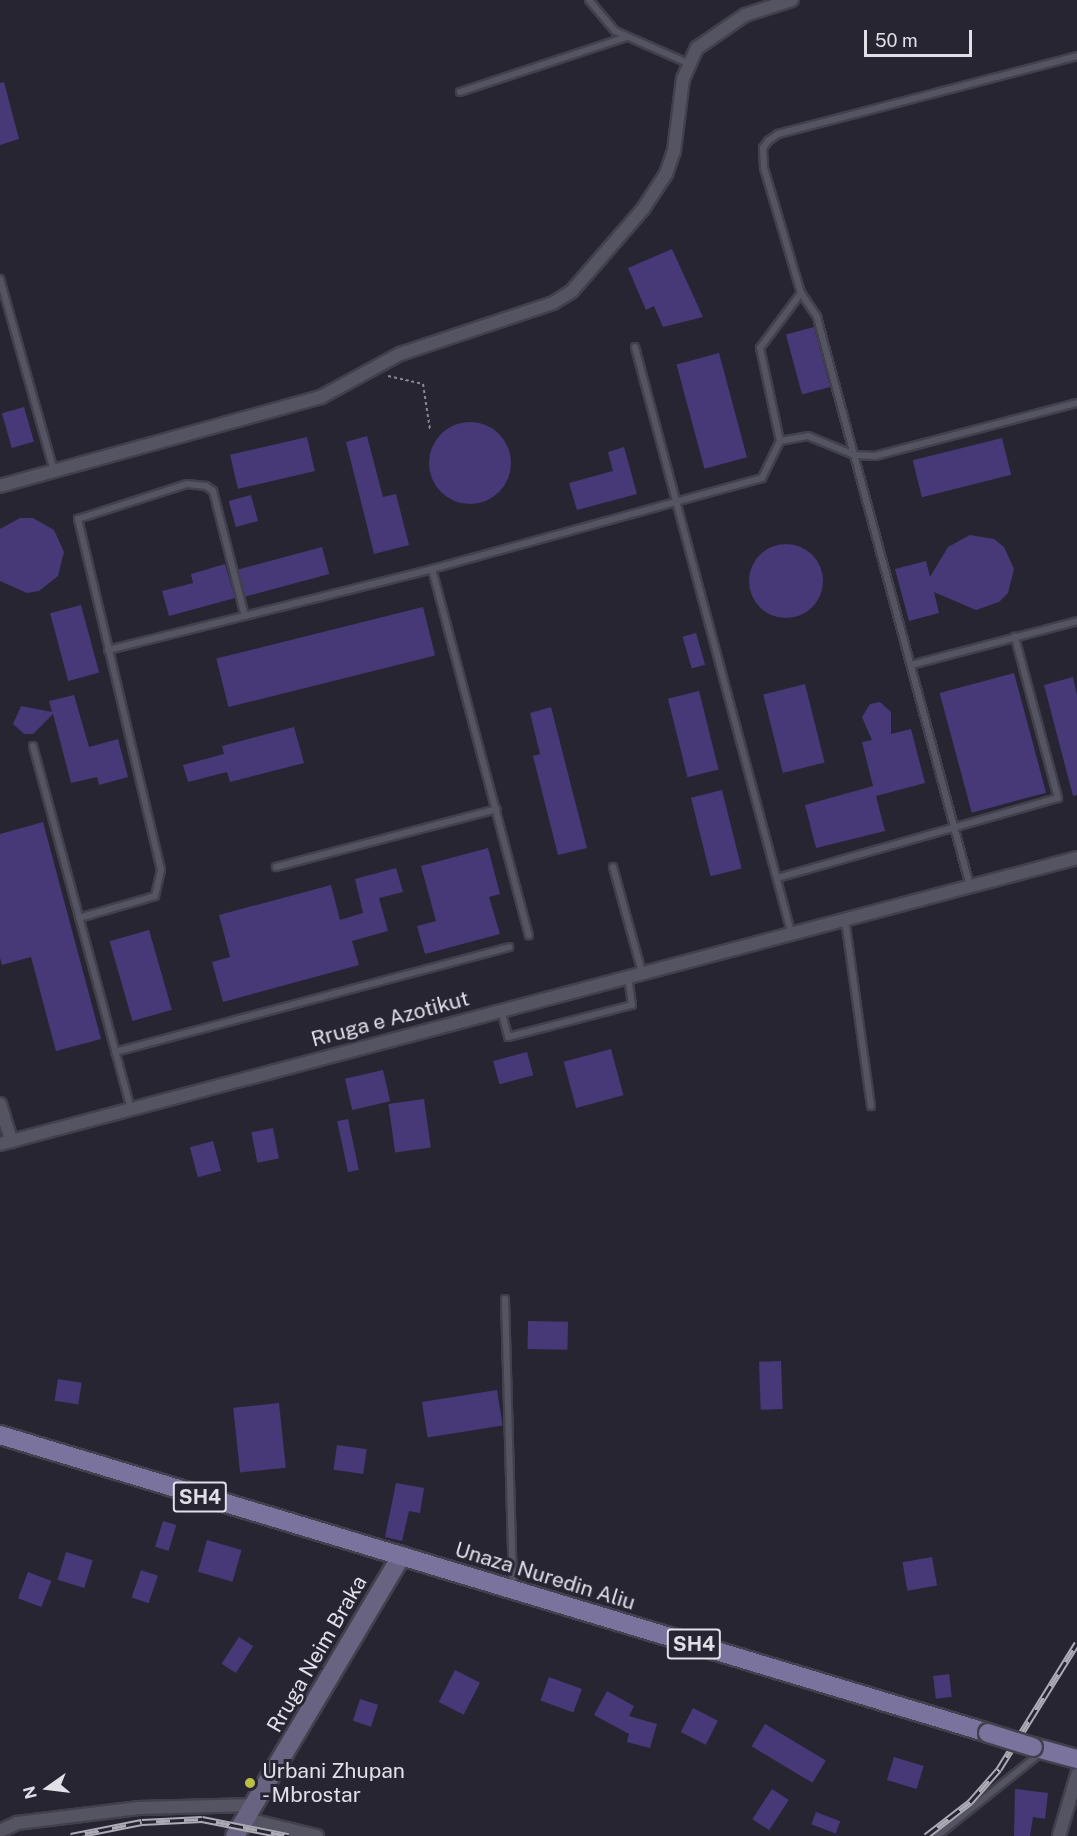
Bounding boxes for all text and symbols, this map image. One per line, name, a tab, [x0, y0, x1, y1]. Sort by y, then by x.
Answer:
scale bar	[867, 18, 975, 56]
text: 50 m	[875, 30, 918, 51]
street label: Rruga e Azotikut	[308, 986, 472, 1052]
road number: SH4	[172, 1480, 228, 1514]
street label: Unaza Nuredin Aliu	[452, 1537, 638, 1615]
street label: Rruga Neim Braka	[262, 1571, 372, 1737]
road number: SH4	[666, 1627, 722, 1661]
north arrow	[18, 1758, 78, 1818]
place label: Urbani Zhupan - Mbrostar	[262, 1758, 405, 1808]
marker: Urbani Zhupan - Mbrostar	[243, 1776, 257, 1790]
text: N	[19, 1784, 41, 1801]

